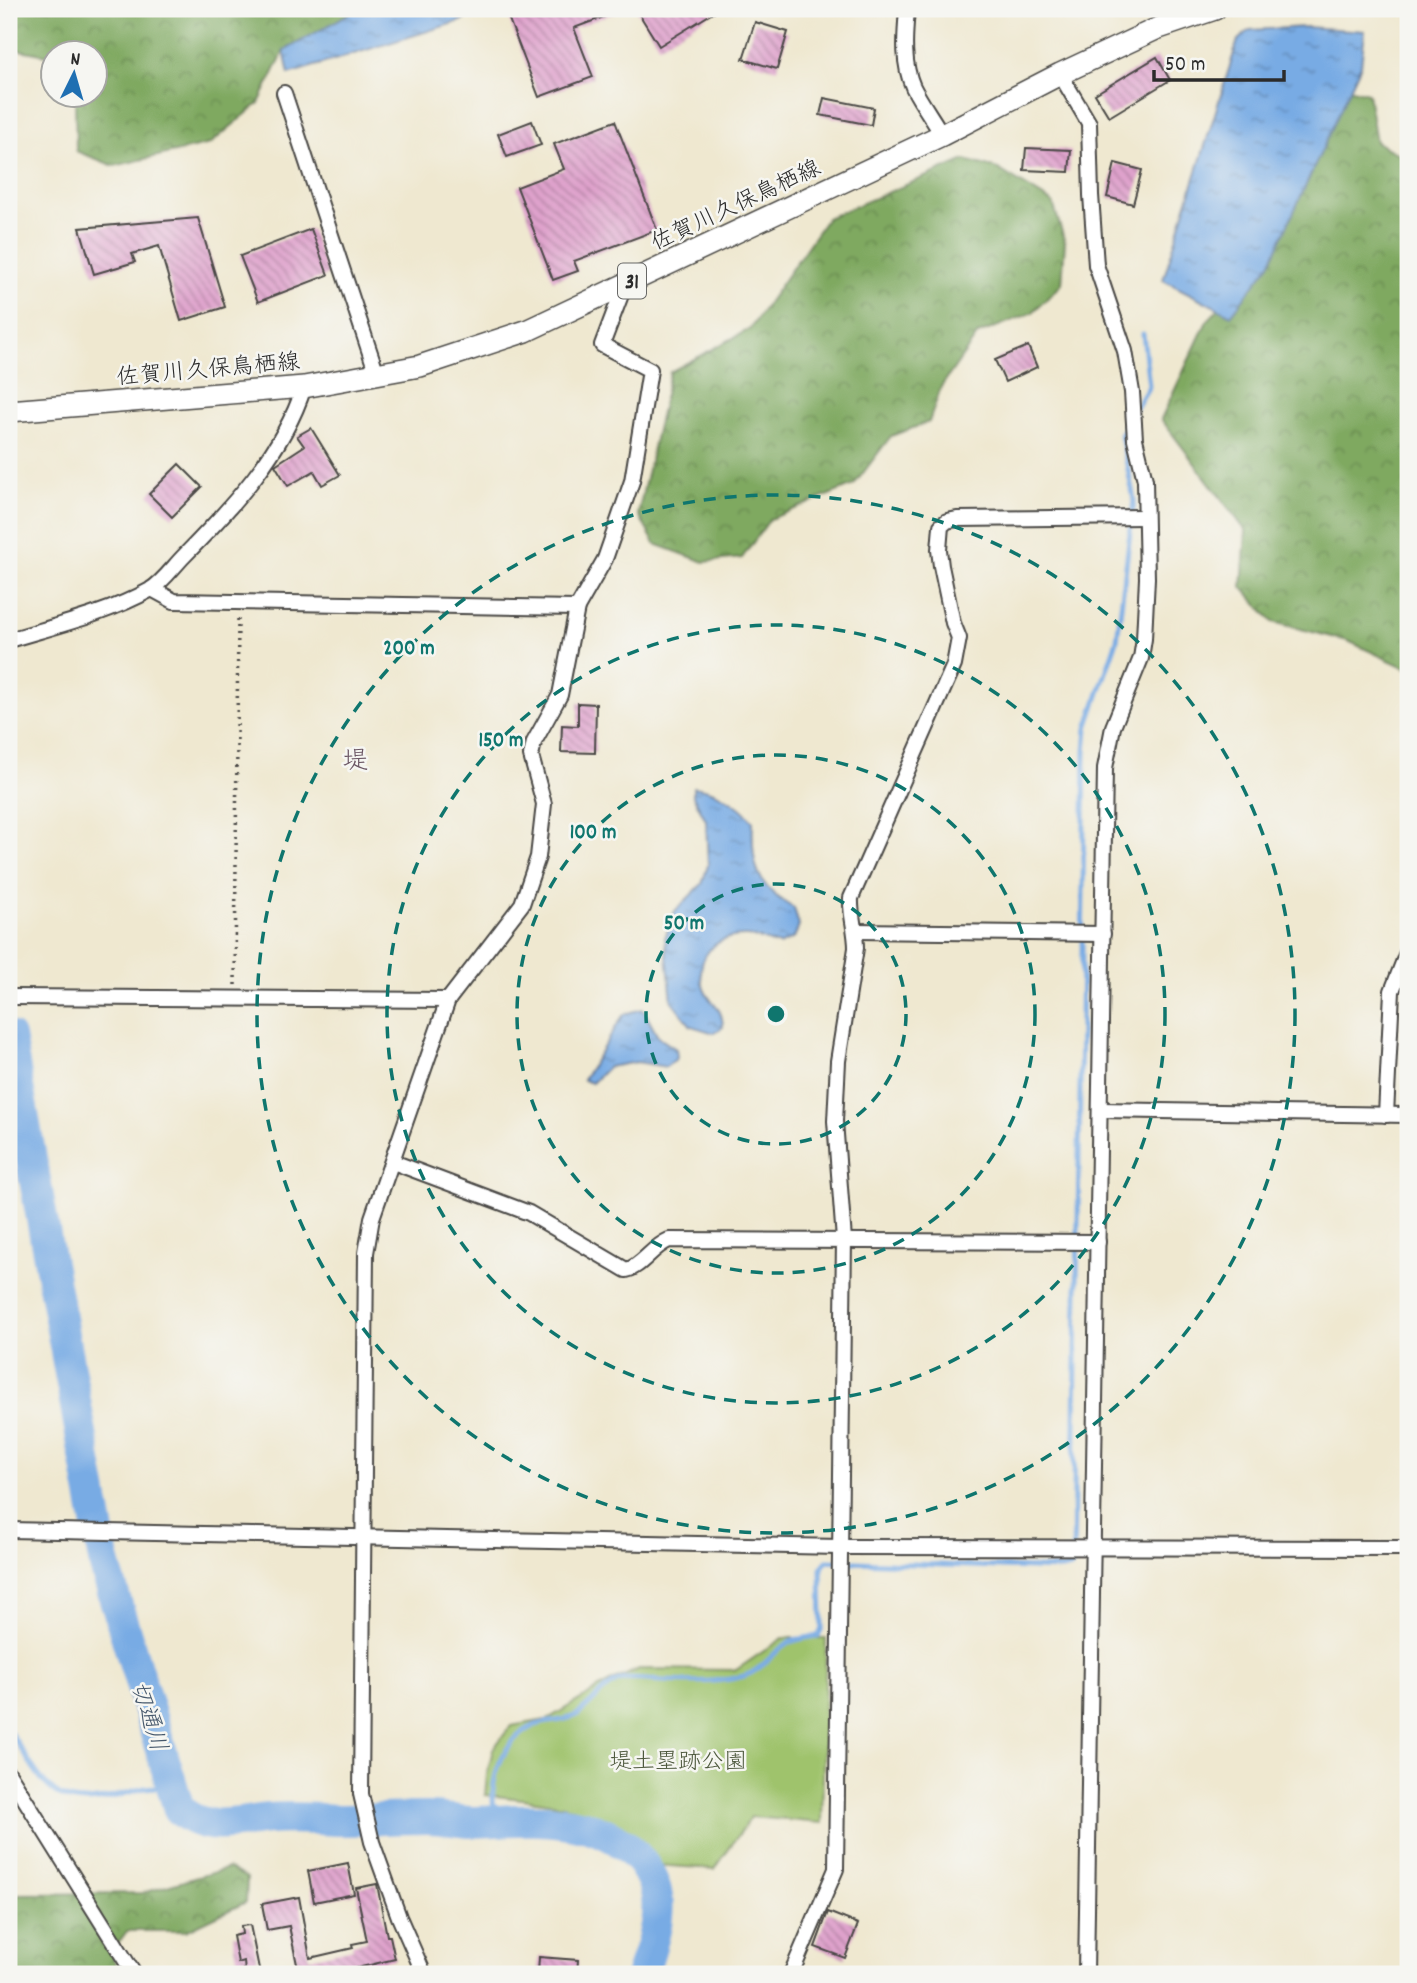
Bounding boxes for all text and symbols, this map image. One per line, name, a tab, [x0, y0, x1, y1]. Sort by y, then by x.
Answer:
north arrow	[38, 38, 108, 108]
scale bar	[1154, 38, 1284, 82]
text: N	[69, 47, 81, 74]
text: 50 m	[1165, 51, 1205, 81]
street label: 佐賀川久保鳥栖線	[646, 153, 827, 261]
road number: 31	[618, 264, 646, 298]
street label: 佐賀川久保鳥栖線	[115, 347, 301, 396]
text: 200 m	[383, 635, 435, 665]
text: 150 m	[478, 727, 524, 757]
district label: 堤	[342, 744, 368, 781]
text: 100 m	[570, 819, 616, 849]
text: 50 m	[664, 910, 704, 940]
centre of rings	[764, 1002, 788, 1026]
water label: 切通川	[120, 1677, 174, 1756]
park label: 堤土塁跡公園	[609, 1747, 747, 1780]

